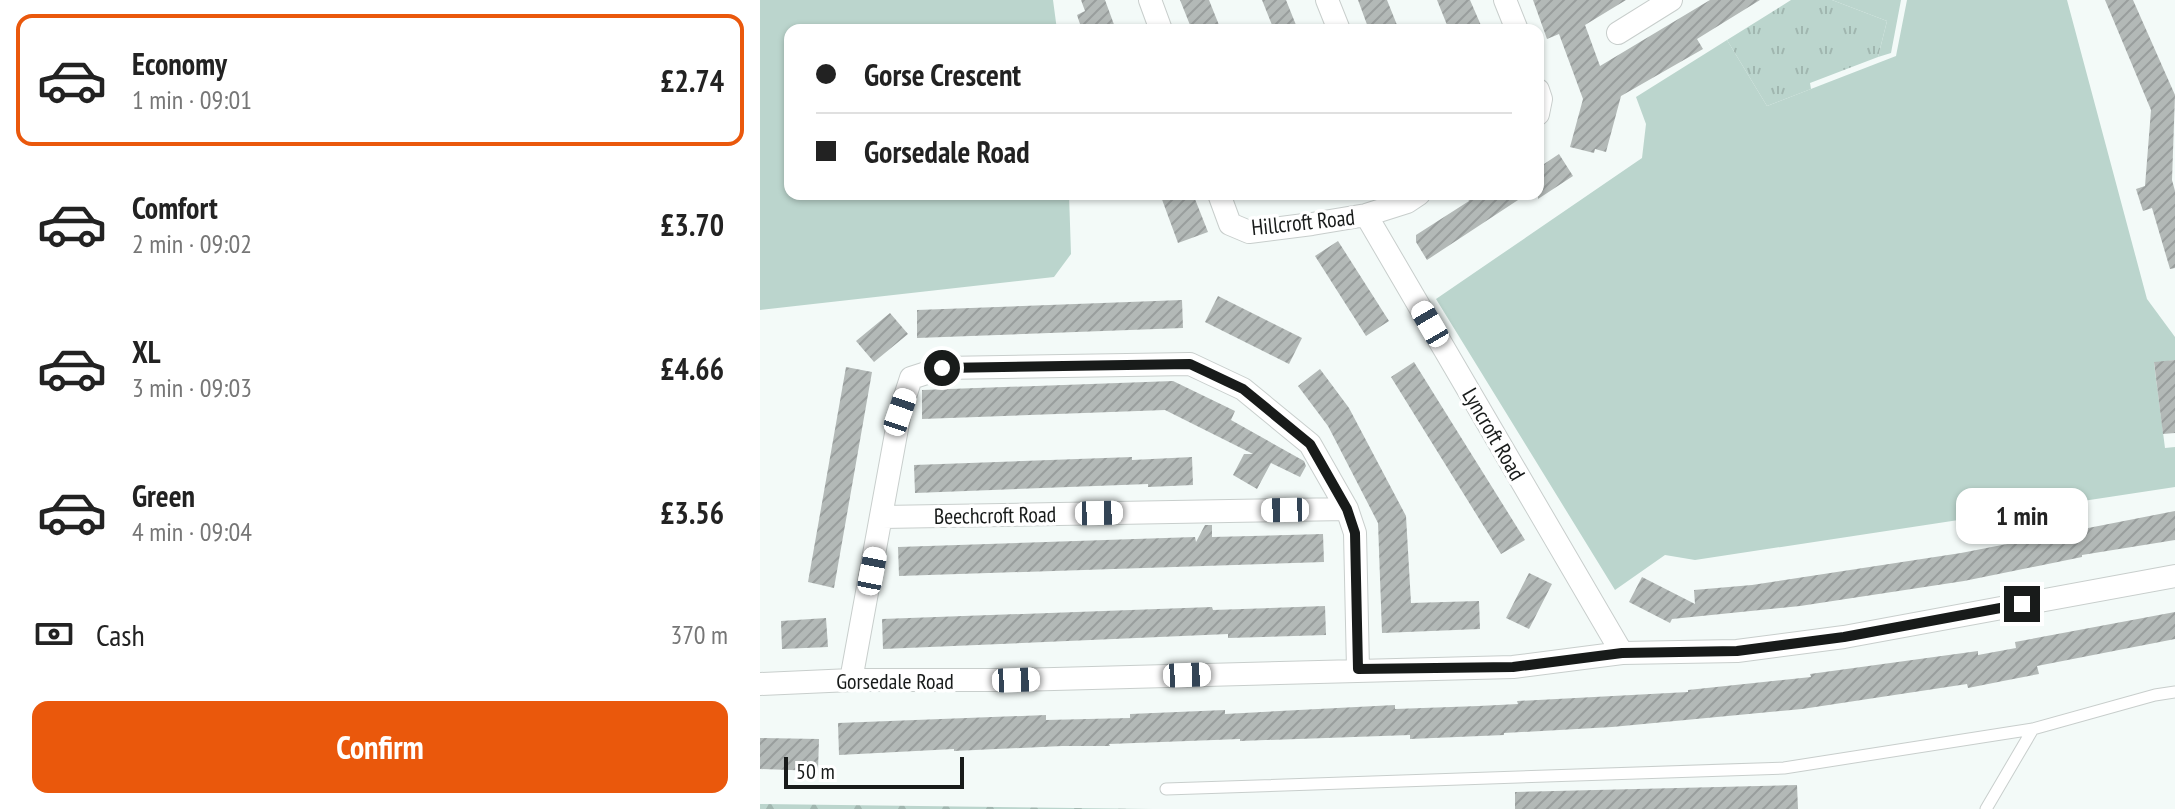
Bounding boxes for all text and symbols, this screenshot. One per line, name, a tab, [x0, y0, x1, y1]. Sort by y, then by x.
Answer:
icon: car	[36, 44, 108, 116]
text: Economy	[132, 44, 227, 83]
text: Gorse Crescent	[864, 55, 1021, 94]
text: £2.74	[660, 61, 724, 100]
text: 1 min · 09:01	[132, 83, 252, 116]
text: Gorsedale Road	[864, 132, 1030, 171]
icon: car	[36, 188, 108, 260]
text: Comfort	[132, 188, 218, 227]
street label: Hillcroft Road	[1250, 203, 1356, 241]
text: £3.70	[660, 205, 724, 244]
text: 2 min · 09:02	[132, 227, 252, 260]
car	[1408, 297, 1452, 351]
icon: car	[36, 332, 108, 404]
text: XL	[132, 332, 161, 371]
text: £4.66	[660, 349, 724, 388]
route start	[924, 350, 960, 386]
text: 3 min · 09:03	[132, 371, 252, 404]
street label: Lyncroft Road	[1456, 383, 1532, 485]
car	[881, 385, 919, 439]
icon: car	[36, 476, 108, 548]
text: Green	[132, 476, 195, 515]
callout: 1 min	[1956, 488, 2088, 544]
text: £3.56	[660, 493, 724, 532]
car	[1261, 498, 1309, 522]
text: 1 min	[1996, 499, 2048, 532]
street label: Beechcroft Road	[934, 500, 1056, 530]
car	[1075, 501, 1123, 525]
text: 4 min · 09:04	[132, 515, 252, 548]
car	[856, 545, 888, 597]
route end	[2004, 586, 2040, 622]
icon: cash	[32, 612, 76, 656]
text: Cash	[96, 615, 145, 654]
text: 370 m	[670, 618, 728, 651]
car	[1163, 662, 1211, 688]
street label: Gorsedale Road	[836, 667, 954, 695]
car	[992, 667, 1040, 693]
button: Confirm	[32, 701, 728, 793]
scale bar	[784, 753, 964, 789]
text: 50 m	[796, 757, 835, 785]

